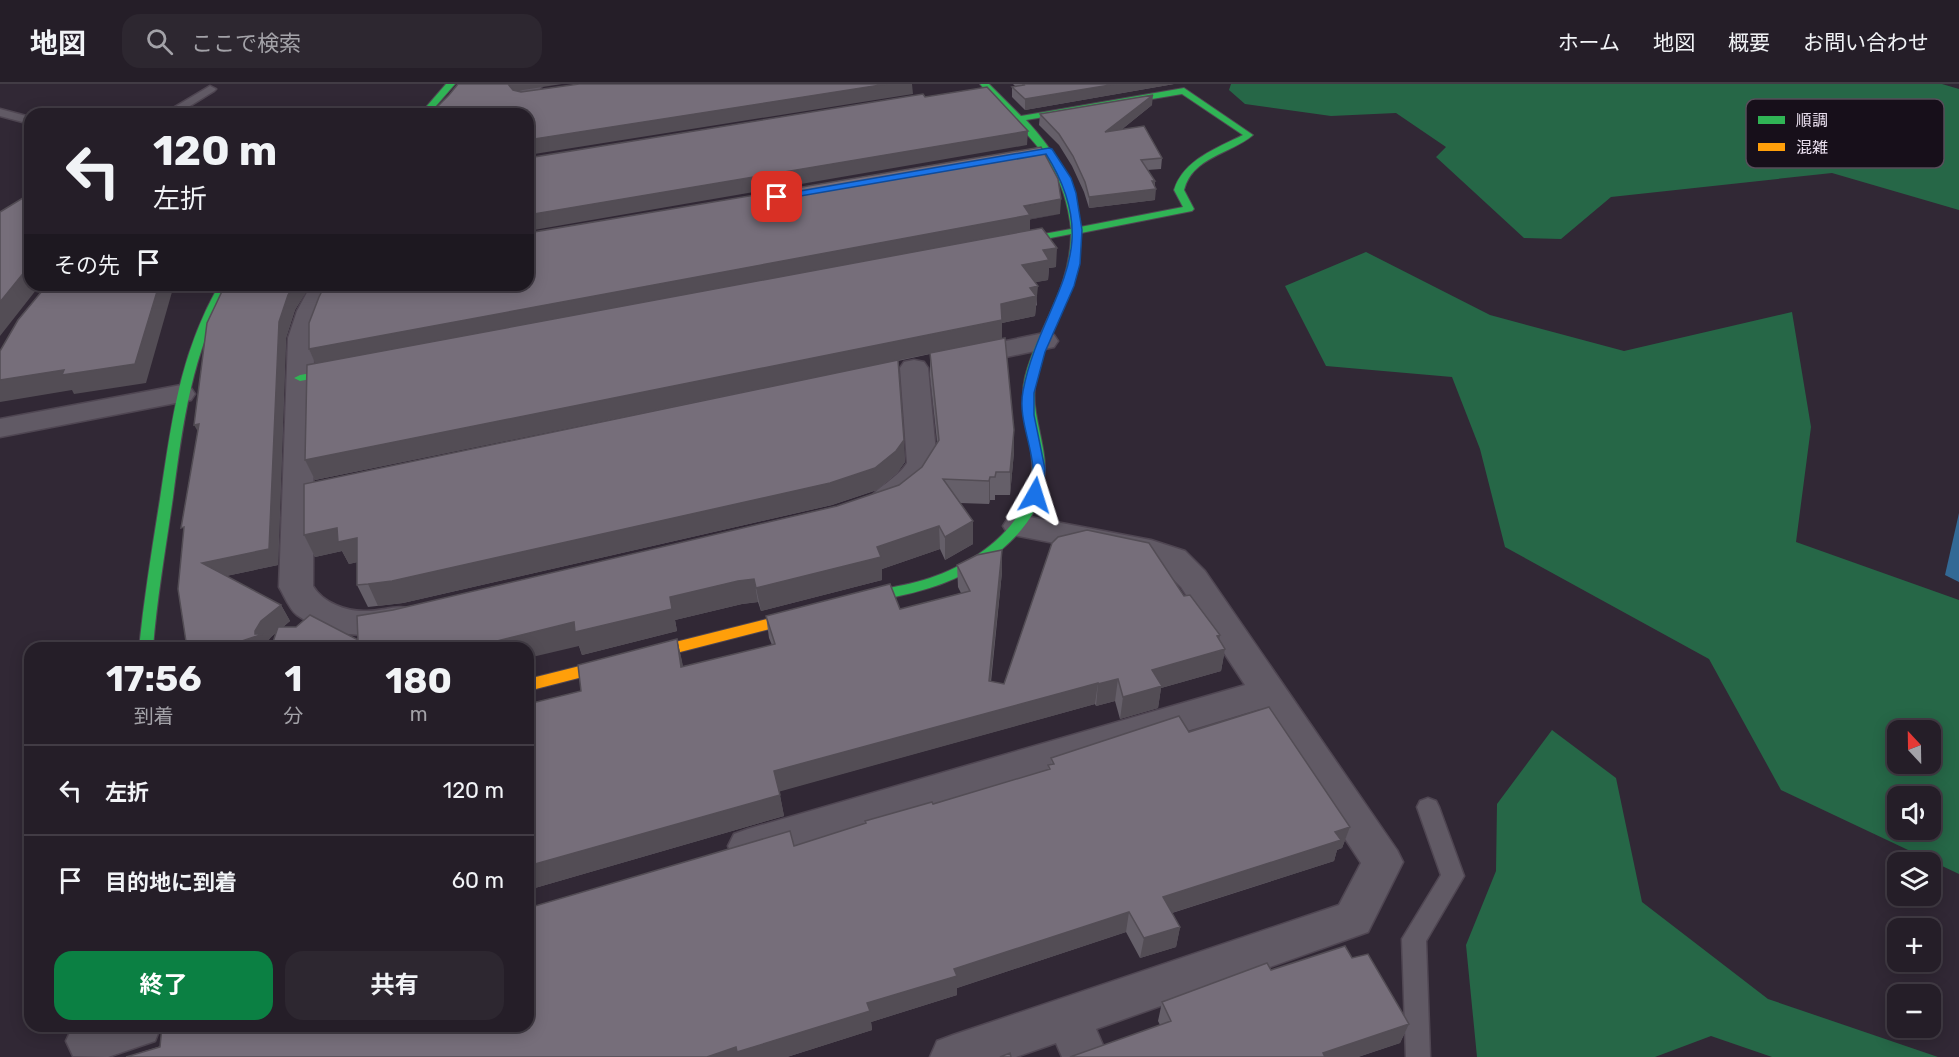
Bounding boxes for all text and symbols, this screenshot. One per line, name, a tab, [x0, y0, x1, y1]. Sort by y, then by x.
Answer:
search box	[122, 14, 542, 68]
icon: search	[143, 25, 176, 58]
text: 地図	[30, 27, 86, 60]
text: ここで検索	[191, 30, 301, 57]
text: ホーム	[1558, 30, 1620, 55]
text: 地図	[1653, 30, 1695, 55]
text: 概要	[1728, 30, 1770, 55]
text: お問い合わせ	[1803, 30, 1929, 55]
legend	[1746, 99, 1944, 168]
text: 順調	[1796, 111, 1828, 130]
text: 120 m	[153, 126, 277, 176]
icon: left	[54, 132, 132, 210]
text: 混雑	[1796, 138, 1828, 157]
pin	[751, 171, 802, 222]
icon: arrive	[760, 180, 793, 213]
text: 左折	[153, 183, 207, 215]
icon: arrive	[132, 246, 165, 279]
text: その先	[54, 252, 120, 279]
position arrow	[1003, 463, 1067, 527]
text: 17:56	[106, 657, 202, 700]
text: 1	[285, 657, 302, 700]
text: 180	[385, 659, 452, 702]
text: m	[410, 702, 428, 726]
text: 到着	[134, 704, 174, 728]
text: 分	[283, 704, 303, 728]
north arrow	[1887, 720, 1941, 774]
map controls	[1887, 720, 1941, 1038]
icon: left	[54, 774, 87, 807]
text: 120 m	[443, 777, 504, 804]
text: 左折	[105, 779, 149, 806]
button: sound	[1887, 786, 1941, 840]
button: layers	[1887, 852, 1941, 906]
icon: arrive	[54, 864, 87, 897]
text: 60 m	[452, 867, 504, 894]
text: 目的地に到着	[105, 869, 237, 896]
button: +	[1887, 918, 1941, 972]
button: 終了	[54, 951, 273, 1020]
button: 共有	[285, 951, 504, 1020]
button: −	[1887, 984, 1941, 1038]

